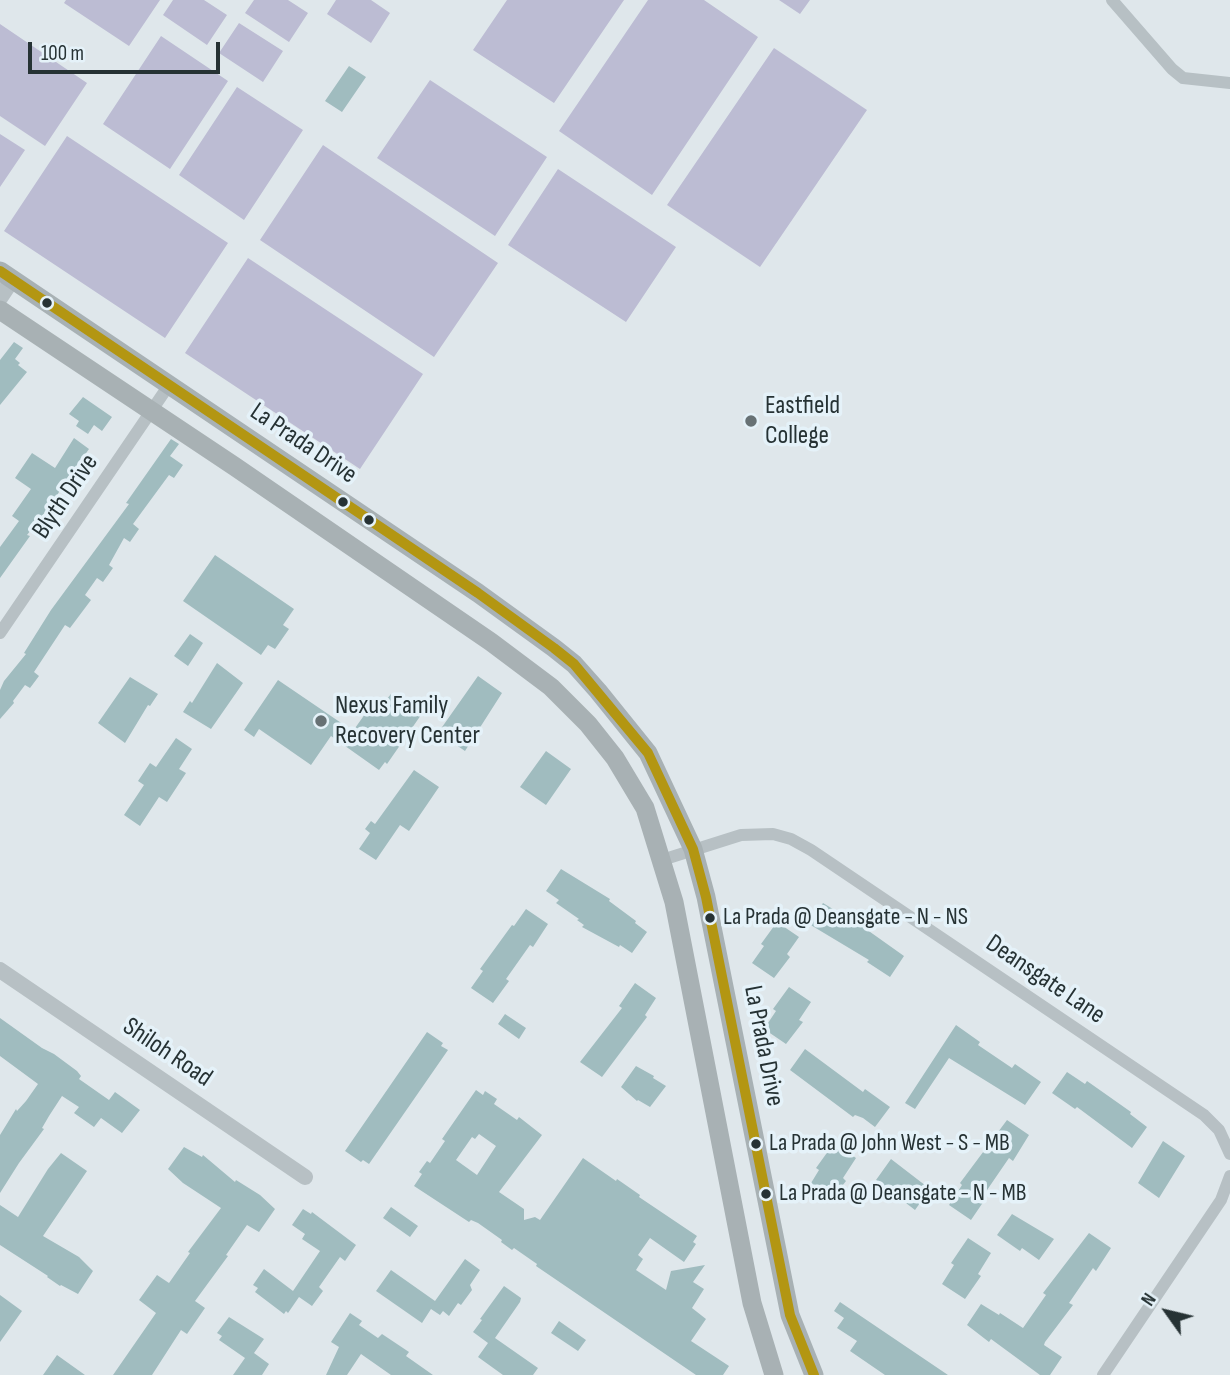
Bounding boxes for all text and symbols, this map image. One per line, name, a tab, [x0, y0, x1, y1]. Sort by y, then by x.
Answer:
scale bar	[32, 28, 224, 72]
text: 100 m	[41, 41, 84, 66]
unlabelled marker	[40, 296, 54, 310]
place label: Eastfield College	[765, 390, 840, 452]
street label: La Prada Drive	[244, 397, 362, 491]
marker: Eastfield College	[743, 413, 759, 429]
street label: Blyth Drive	[26, 449, 106, 545]
unlabelled marker	[336, 495, 350, 509]
unlabelled marker	[362, 513, 376, 527]
place label: Nexus Family Recovery Center	[335, 690, 480, 752]
marker: Nexus Family Recovery Center	[313, 713, 329, 729]
place label: La Prada @ Deansgate - N - NS	[723, 904, 968, 932]
marker: La Prada @ Deansgate - N - NS	[703, 911, 717, 925]
street label: Deansgate Lane	[979, 929, 1111, 1031]
street label: La Prada Drive	[736, 983, 790, 1109]
street label: Shiloh Road	[116, 1012, 218, 1094]
place label: La Prada @ John West - S - MB	[769, 1130, 1010, 1158]
marker: La Prada @ John West - S - MB	[749, 1137, 763, 1151]
place label: La Prada @ Deansgate - N - MB	[779, 1180, 1026, 1208]
marker: La Prada @ Deansgate - N - MB	[759, 1187, 773, 1201]
north arrow	[1132, 1277, 1202, 1347]
text: N	[1137, 1289, 1162, 1311]

